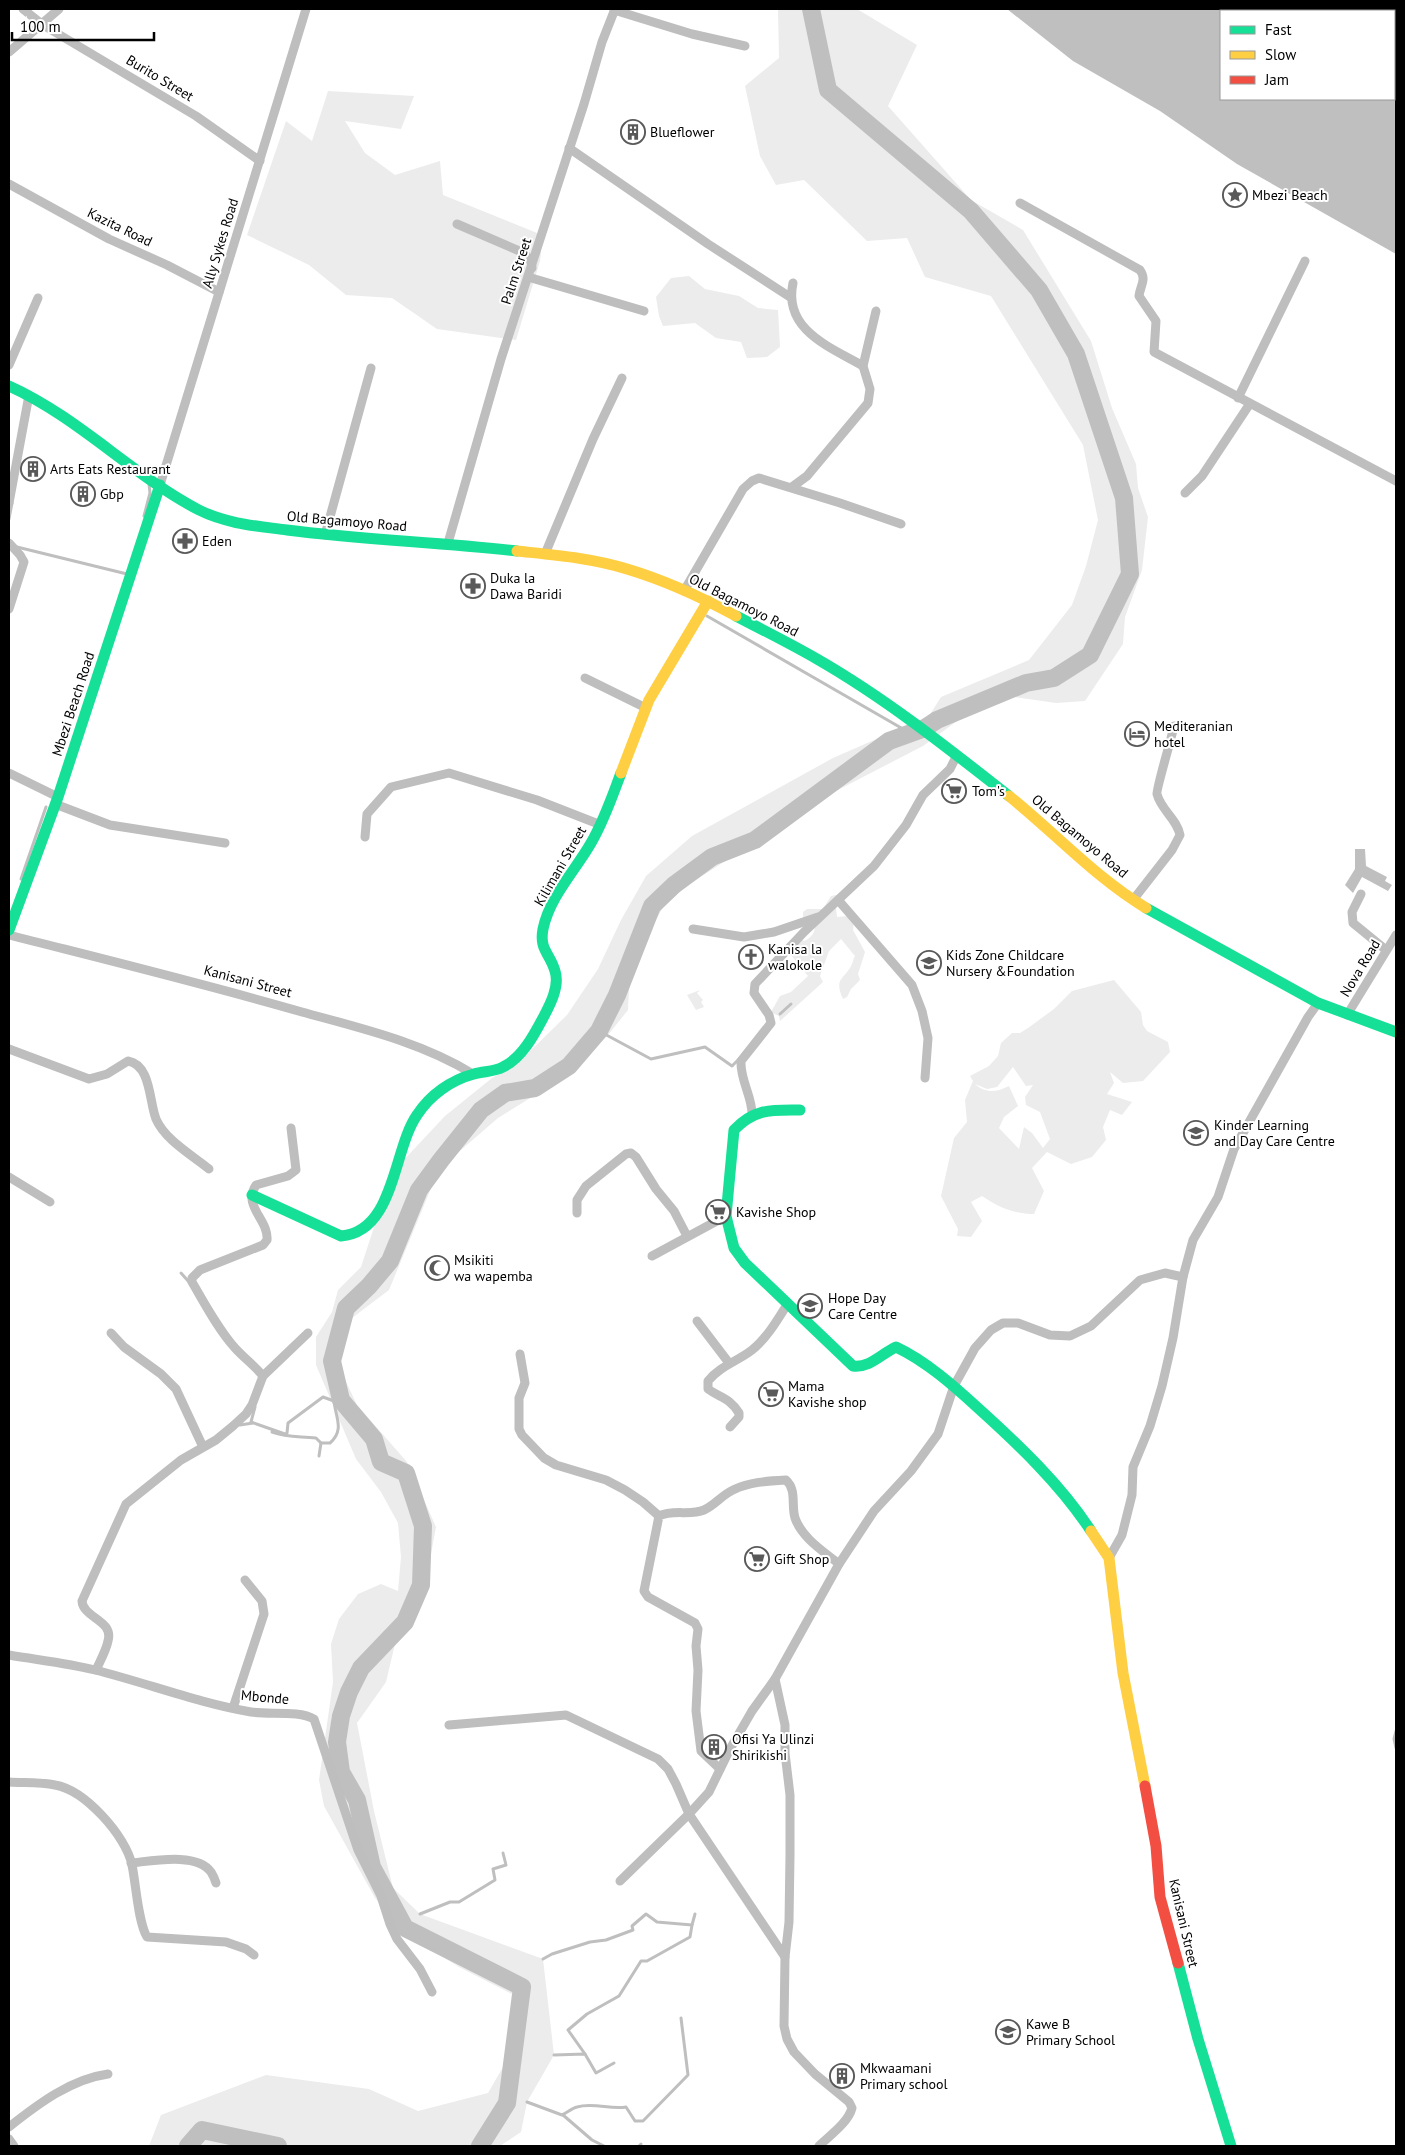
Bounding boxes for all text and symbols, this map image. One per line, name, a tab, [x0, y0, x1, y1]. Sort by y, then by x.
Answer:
scale bar	[12, 10, 155, 42]
legend	[1220, 10, 1395, 100]
text: 100 m	[20, 17, 61, 36]
text: Fast	[1265, 20, 1292, 39]
text: Slow	[1265, 45, 1296, 64]
street label: Burito Street	[123, 51, 197, 105]
text: Jam	[1264, 70, 1289, 89]
building icon: Blueflower	[620, 119, 646, 145]
place label: Blueflower	[650, 123, 715, 141]
place icon: Mbezi Beach	[1222, 182, 1248, 208]
place label: Mbezi Beach	[1252, 186, 1328, 204]
street label: Ally Sykes Road	[198, 196, 242, 290]
street label: Kazita Road	[85, 204, 155, 250]
street label: Palm Street	[497, 235, 535, 307]
building icon: Arts Eats Restaurant	[20, 456, 46, 482]
place label: Arts Eats Restaurant	[50, 460, 171, 478]
building icon: Gbp	[70, 481, 96, 507]
place label: Gbp	[100, 485, 124, 503]
street label: Old Bagamoyo Road	[286, 507, 408, 535]
pharmacy icon: Eden	[172, 528, 198, 554]
place label: Eden	[202, 532, 232, 550]
place label: Duka la Dawa Baridi	[490, 569, 562, 603]
street label: Old Bagamoyo Road	[686, 570, 802, 640]
pharmacy icon: Duka la Dawa Baridi	[460, 573, 486, 599]
street label: Mbezi Beach Road	[48, 649, 98, 759]
place label: Mediteranian hotel	[1154, 717, 1233, 751]
hotel icon: Mediteranian hotel	[1124, 721, 1150, 747]
supermarket icon: Tom's	[941, 778, 967, 804]
place label: Tom's	[972, 782, 1005, 800]
street label: Old Bagamoyo Road	[1028, 790, 1132, 882]
street label: Kilimani Street	[530, 823, 590, 909]
street label: Nova Road	[1336, 936, 1384, 1000]
place label: Kanisa la walokole	[768, 940, 822, 974]
church icon: Kanisa la walokole	[738, 944, 764, 970]
place label: Kids Zone Childcare Nursery &Foundation	[946, 946, 1075, 980]
school or university icon: Kids Zone Childcare Nursery &Foundation	[916, 950, 942, 976]
street label: Kanisani Street	[202, 961, 294, 1001]
place label: Kinder Learning and Day Care Centre	[1214, 1116, 1335, 1150]
school or university icon: Kinder Learning and Day Care Centre	[1183, 1120, 1209, 1146]
supermarket icon: Kavishe Shop	[705, 1199, 731, 1225]
place label: Kavishe Shop	[736, 1203, 816, 1221]
place label: Msikiti wa wapemba	[454, 1251, 533, 1285]
mosque icon: Msikiti wa wapemba	[424, 1255, 450, 1281]
place label: Hope Day Care Centre	[828, 1289, 897, 1323]
school or university icon: Hope Day Care Centre	[797, 1293, 823, 1319]
place label: Mama Kavishe shop	[788, 1377, 867, 1411]
supermarket icon: Mama Kavishe shop	[758, 1381, 784, 1407]
supermarket icon: Gift Shop	[744, 1546, 770, 1572]
place label: Gift Shop	[774, 1550, 829, 1568]
street label: Mbonde	[240, 1686, 290, 1708]
place label: Ofisi Ya Ulinzi Shirikishi	[732, 1730, 814, 1764]
building icon: Ofisi Ya Ulinzi Shirikishi	[701, 1734, 727, 1760]
street label: Kanisani Street	[1165, 1877, 1203, 1969]
place label: Kawe B Primary School	[1026, 2015, 1115, 2049]
school or university icon: Kawe B Primary School	[995, 2019, 1021, 2045]
place label: Mkwaamani Primary school	[860, 2059, 948, 2093]
building icon: Mkwaamani Primary school	[829, 2063, 855, 2089]

